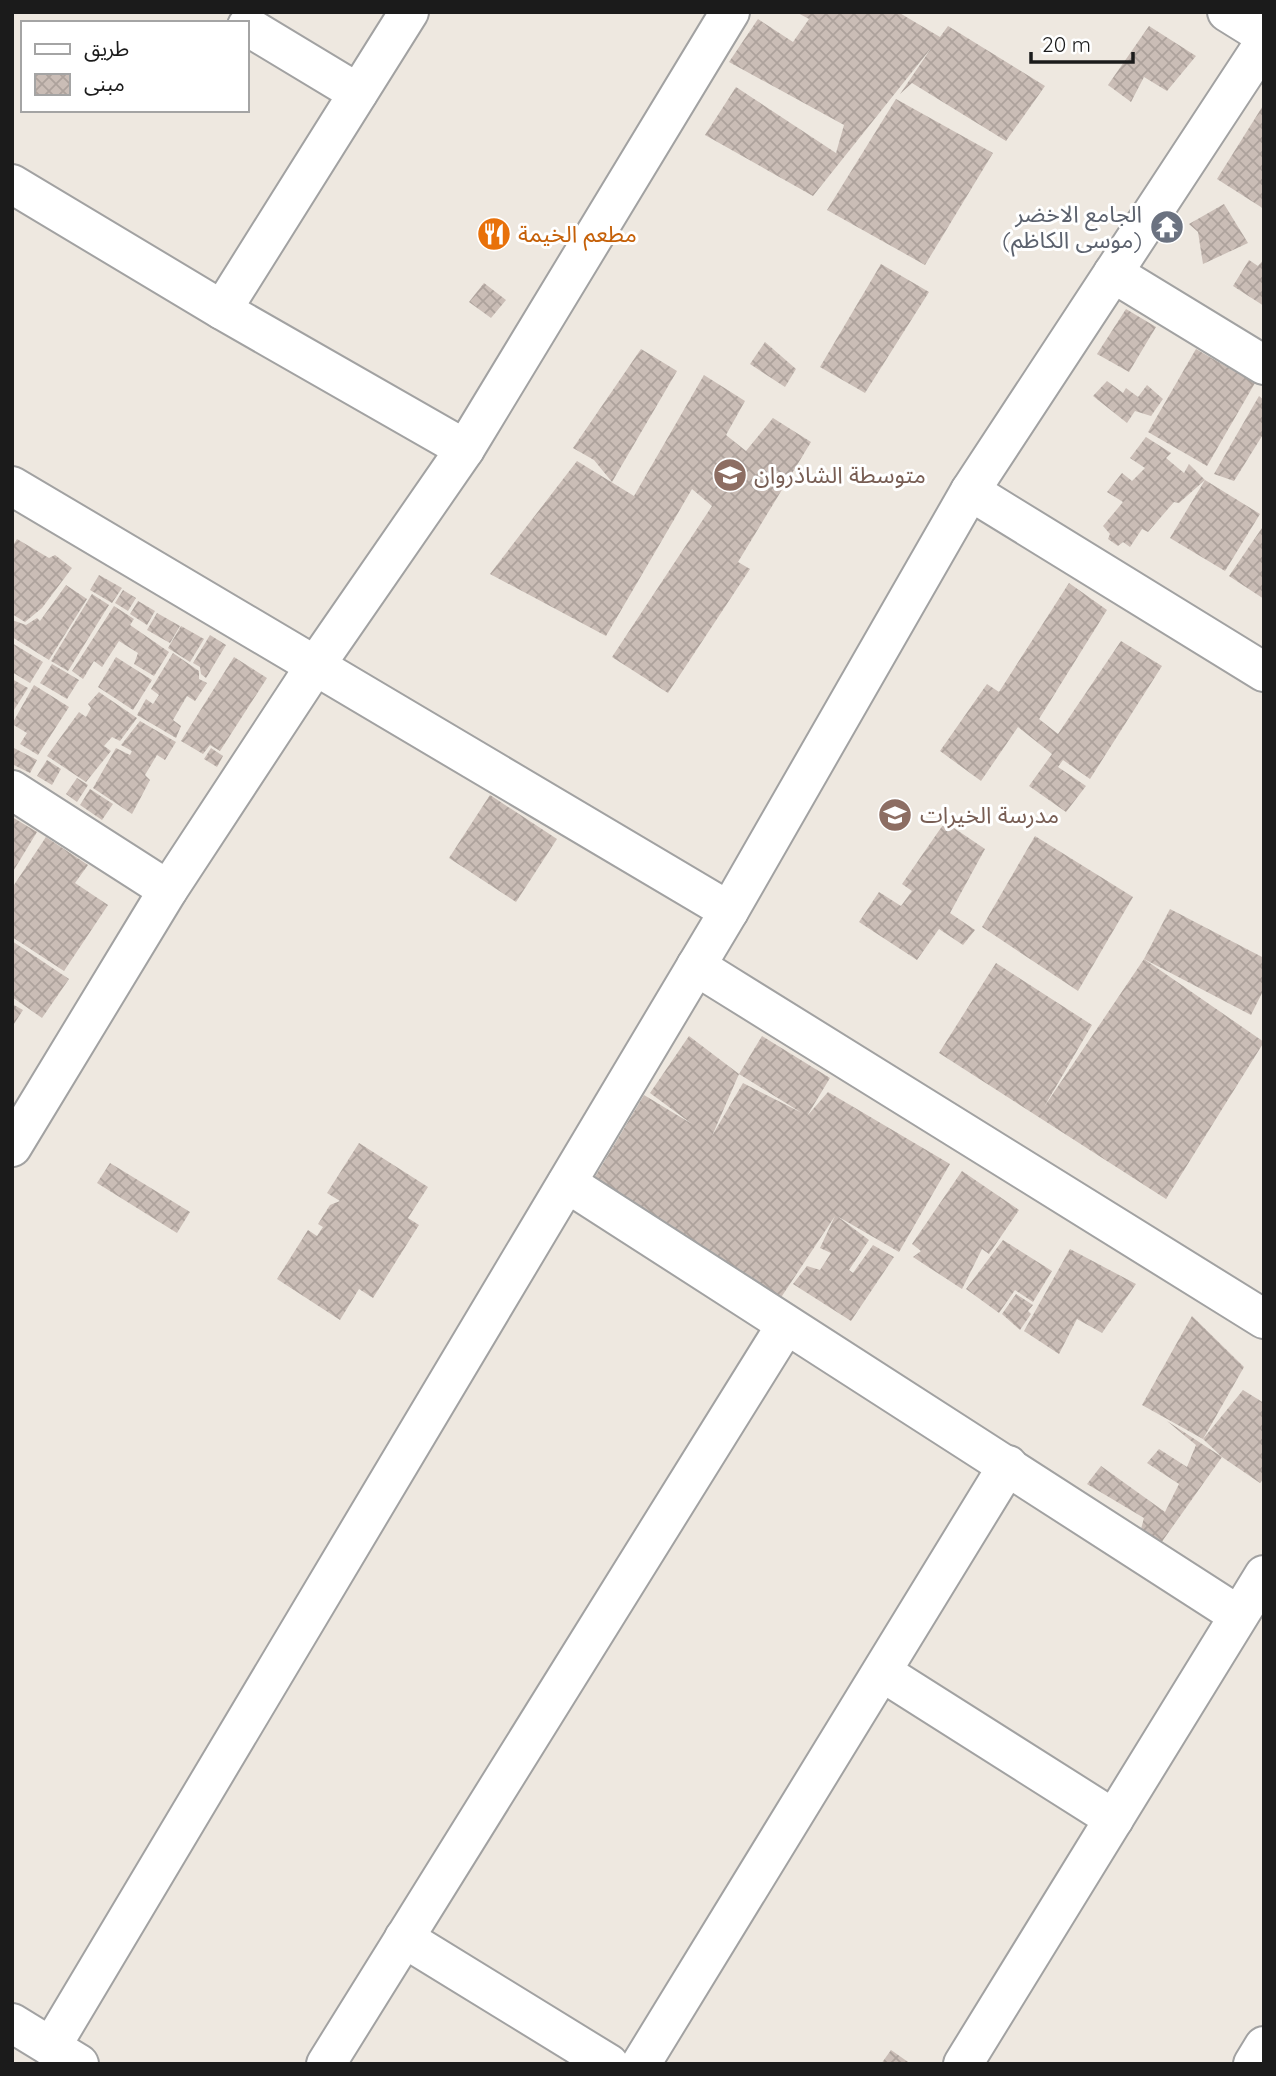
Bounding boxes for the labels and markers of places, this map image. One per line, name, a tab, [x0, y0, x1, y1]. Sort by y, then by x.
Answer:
place label: الجامع الاخضر (موسى الكاظم)	[1002, 199, 1142, 257]
temple icon: الجامع الاخضر (موسى الكاظم)	[1148, 208, 1186, 246]
restaurant icon: مطعم الخيمة	[475, 215, 513, 253]
place label: مطعم الخيمة	[518, 219, 637, 251]
school or university icon: متوسطة الشاذروان	[711, 456, 749, 494]
place label: متوسطة الشاذروان	[754, 460, 926, 489]
school or university icon: مدرسة الخيرات	[876, 796, 914, 834]
place label: مدرسة الخيرات	[920, 800, 1059, 829]

